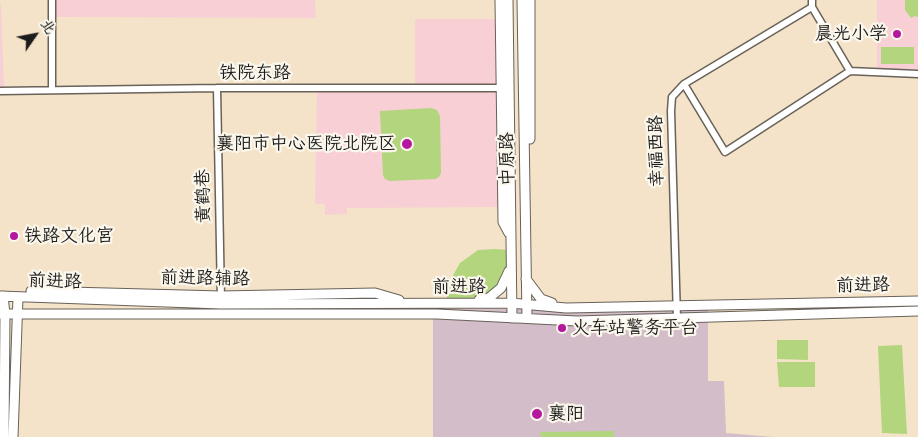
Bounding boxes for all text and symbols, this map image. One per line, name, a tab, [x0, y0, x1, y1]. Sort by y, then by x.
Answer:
north arrow	[10, 10, 60, 60]
text: 北	[37, 16, 59, 37]
place label: 晨光小学	[815, 23, 887, 45]
marker: 晨光小学	[891, 28, 903, 40]
street label: 铁院东路	[219, 62, 291, 84]
street label: 幸福西路	[646, 115, 668, 187]
street label: 中原路	[497, 132, 519, 186]
place label: 襄阳市中心医院北院区	[216, 133, 396, 155]
marker: 襄阳市中心医院北院区	[400, 137, 414, 151]
street label: 黄鹤巷	[193, 169, 215, 223]
place label: 铁路文化宫	[24, 225, 114, 247]
marker: 铁路文化宫	[8, 230, 20, 242]
street label: 前进路辅路	[160, 267, 250, 291]
street label: 前进路	[28, 270, 82, 294]
street label: 前进路	[836, 275, 890, 297]
street label: 前进路	[432, 276, 486, 298]
place label: 火车站警务平台	[572, 317, 698, 339]
marker: 火车站警务平台	[556, 322, 568, 334]
place label: 襄阳	[548, 403, 584, 425]
marker: 襄阳	[530, 407, 544, 421]

